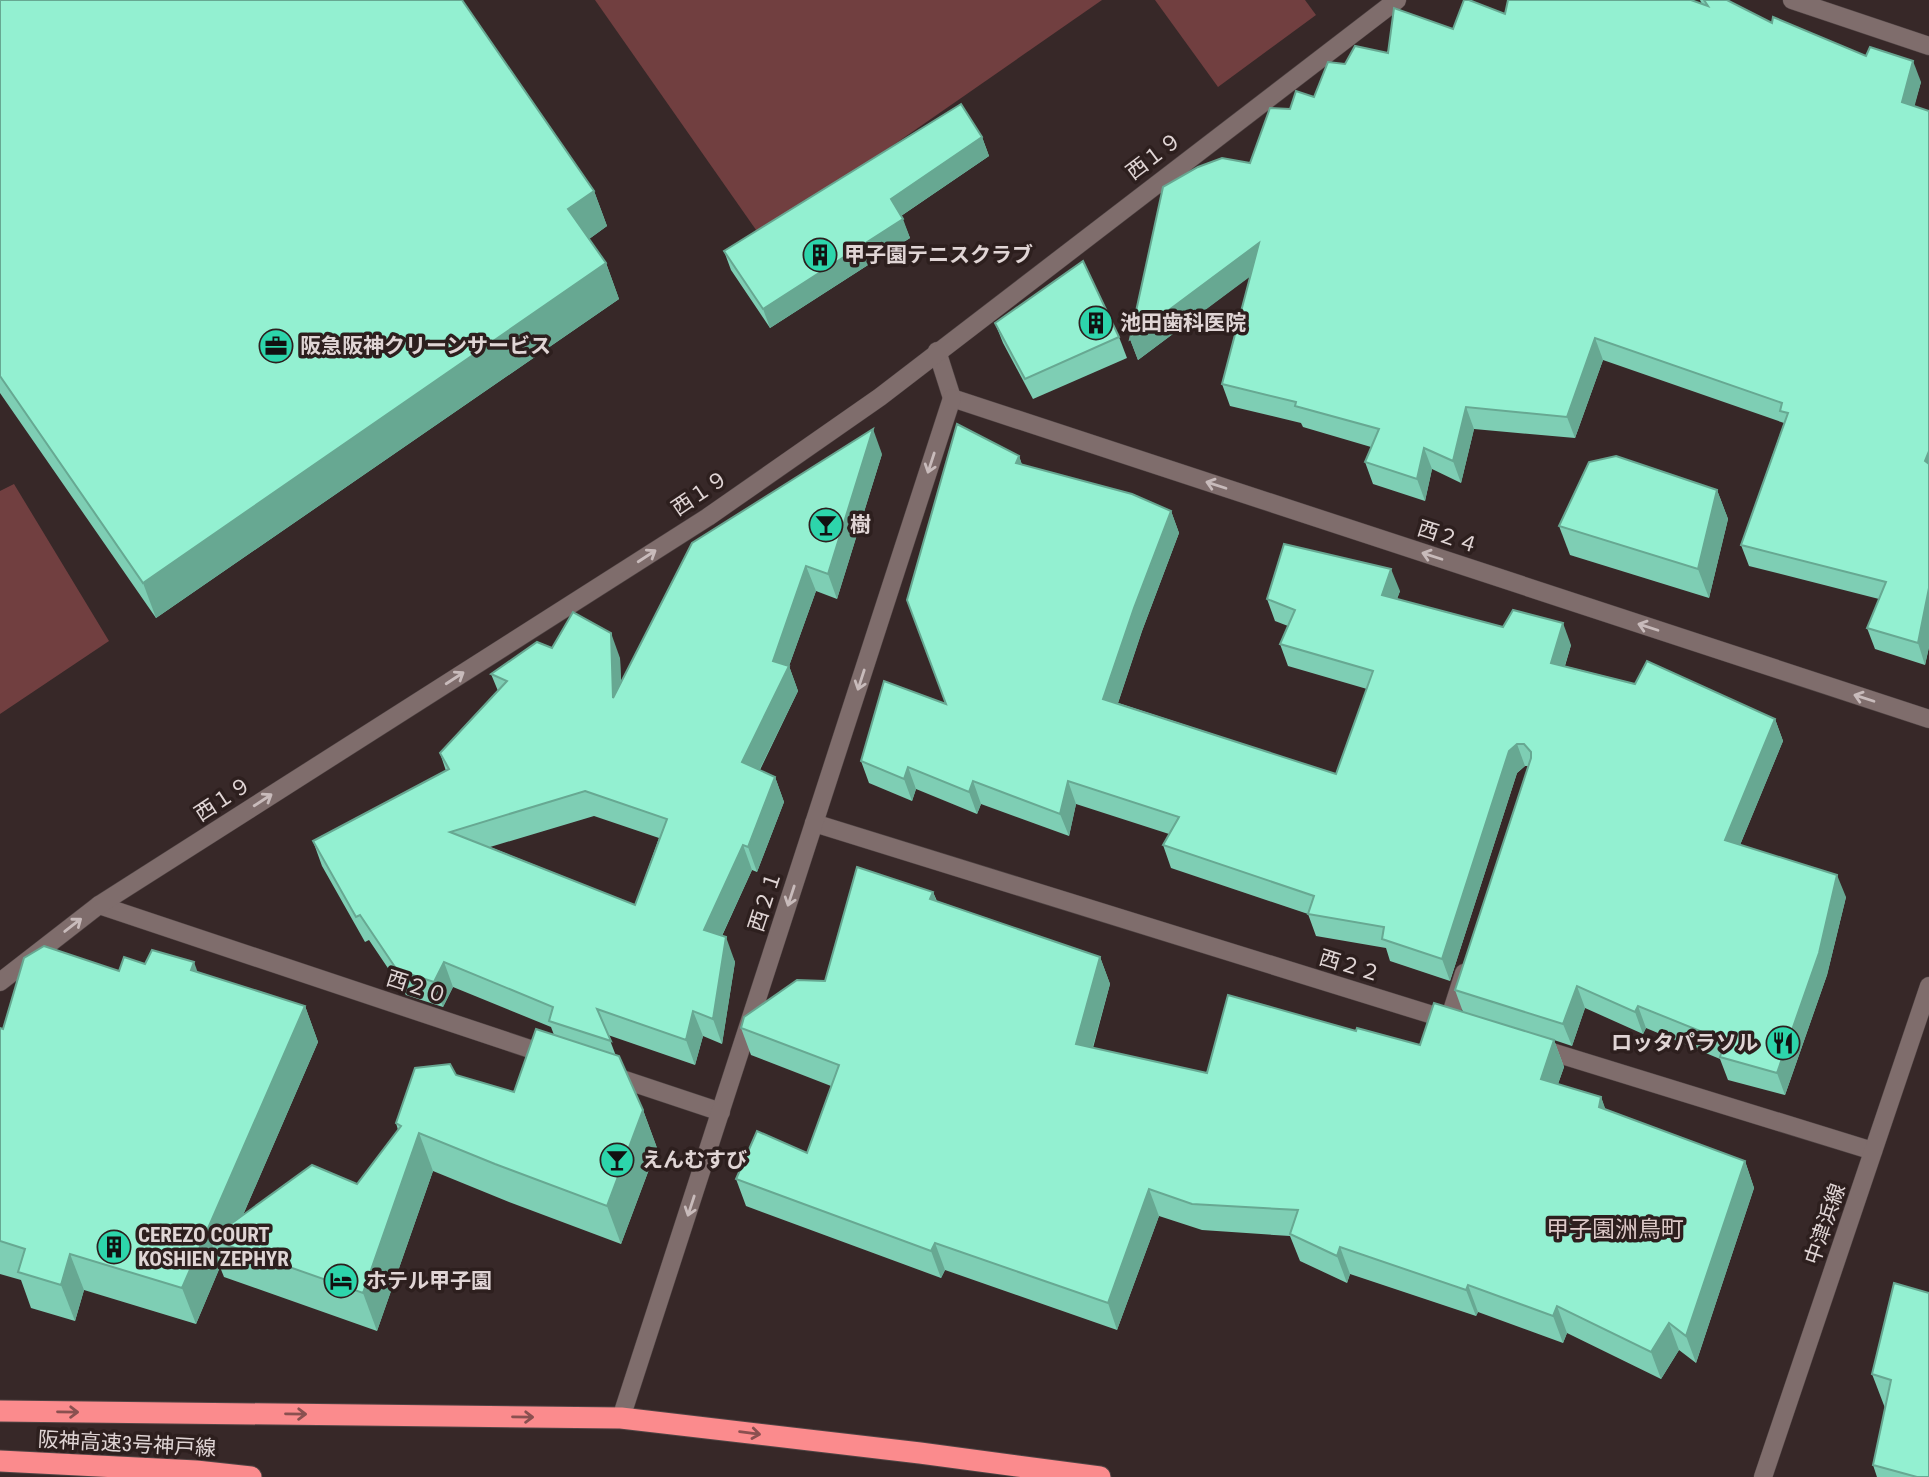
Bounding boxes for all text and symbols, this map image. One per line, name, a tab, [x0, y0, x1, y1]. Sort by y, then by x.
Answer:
street label: 西１９	[1122, 127, 1186, 185]
building icon: 甲子園テニスクラブ	[801, 236, 839, 274]
place label: 甲子園テニスクラブ	[844, 243, 1033, 267]
building icon: 池田歯科医院	[1077, 304, 1115, 342]
place label: 池田歯科医院	[1120, 311, 1246, 335]
office icon: 阪急阪神クリーンサービス	[257, 327, 295, 365]
place label: 阪急阪神クリーンサービス	[300, 334, 551, 358]
one-way arrow	[924, 452, 936, 474]
street label: 西１９	[667, 465, 733, 521]
one-way arrow	[1205, 478, 1227, 490]
bar icon: 樹	[807, 506, 845, 544]
place label: 樹	[850, 513, 871, 537]
street label: 西２４	[1414, 516, 1482, 558]
one-way arrow	[636, 548, 656, 562]
one-way arrow	[1421, 549, 1443, 561]
one-way arrow	[1637, 620, 1659, 633]
one-way arrow	[854, 668, 866, 690]
one-way arrow	[445, 671, 464, 685]
one-way arrow	[1854, 690, 1876, 703]
street label: 西１９	[190, 772, 256, 826]
one-way arrow	[253, 793, 272, 808]
street label: 西２１	[744, 867, 786, 935]
one-way arrow	[784, 885, 797, 907]
one-way arrow	[63, 918, 82, 933]
street label: 西２２	[1316, 945, 1384, 987]
street label: 西２０	[383, 966, 451, 1008]
restaurant icon: ロッタパラソル	[1764, 1024, 1802, 1062]
place label: ロッタパラソル	[1611, 1031, 1758, 1055]
bar icon: えんむすび	[598, 1141, 636, 1179]
place label: えんむすび	[642, 1148, 747, 1172]
street label: 中津浜線	[1800, 1180, 1850, 1268]
one-way arrow	[683, 1194, 696, 1216]
district label: 甲子園洲鳥町	[1546, 1216, 1684, 1243]
place label: CEREZO COURT KOSHIEN ZEPHYR	[138, 1223, 289, 1271]
building icon: CEREZO COURT KOSHIEN ZEPHYR	[95, 1228, 133, 1266]
hotel icon: ホテル甲子園	[322, 1262, 360, 1300]
place label: ホテル甲子園	[366, 1269, 492, 1293]
one-way arrow	[56, 1405, 79, 1419]
one-way arrow	[284, 1408, 307, 1421]
one-way arrow	[511, 1410, 534, 1424]
street label: 阪神高速3号神戸線	[37, 1427, 217, 1461]
one-way arrow	[738, 1427, 761, 1440]

